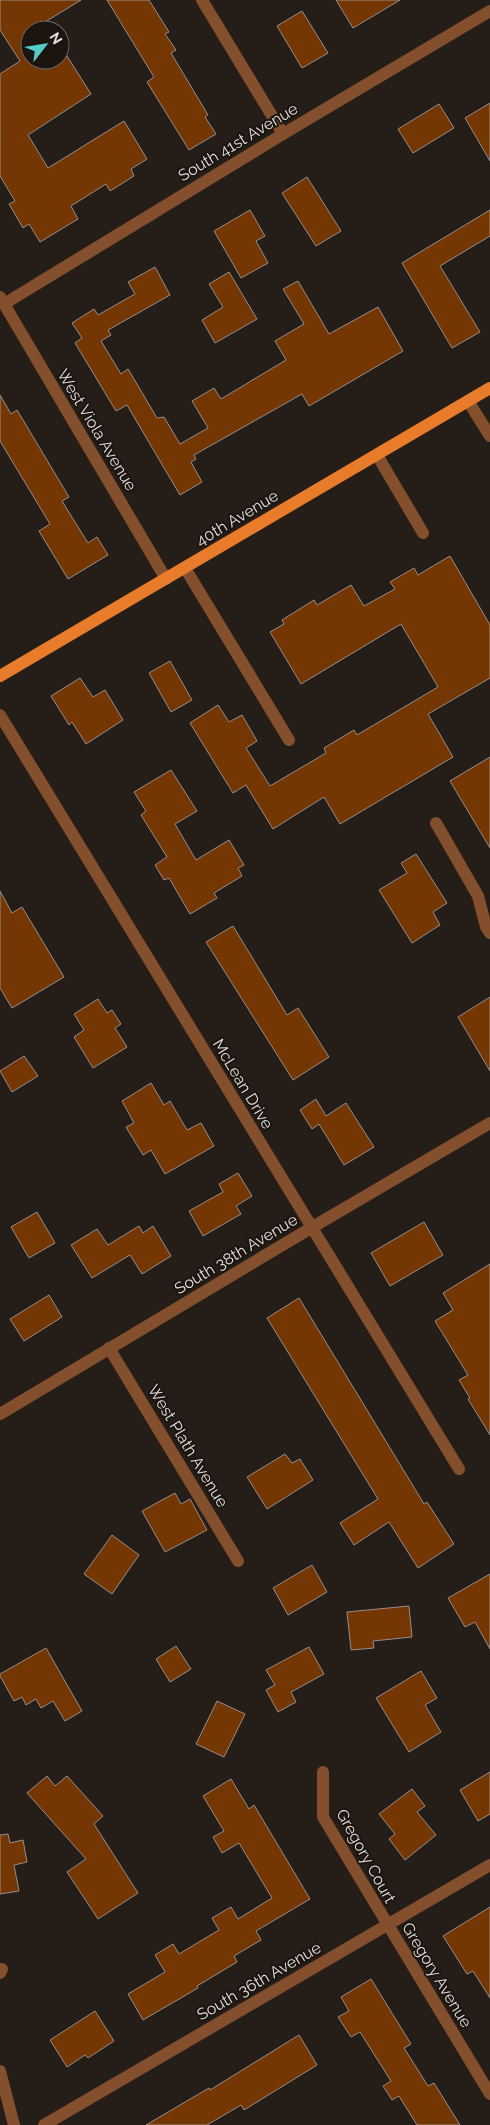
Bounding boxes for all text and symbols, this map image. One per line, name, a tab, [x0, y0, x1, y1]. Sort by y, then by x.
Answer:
north arrow	[20, 20, 70, 70]
text: N	[47, 30, 66, 47]
street label: South 41st Avenue	[175, 99, 301, 185]
street label: West Viola Avenue	[53, 366, 141, 494]
street label: 40th Avenue	[192, 486, 282, 550]
street label: McLean Drive	[209, 1036, 277, 1132]
street label: South 38th Avenue	[171, 1210, 301, 1298]
street label: West Plath Avenue	[144, 1381, 232, 1511]
street label: Gregory Court	[332, 1806, 400, 1907]
street label: Gregory Avenue	[398, 1919, 476, 2031]
street label: South 36th Avenue	[194, 1938, 324, 2024]

